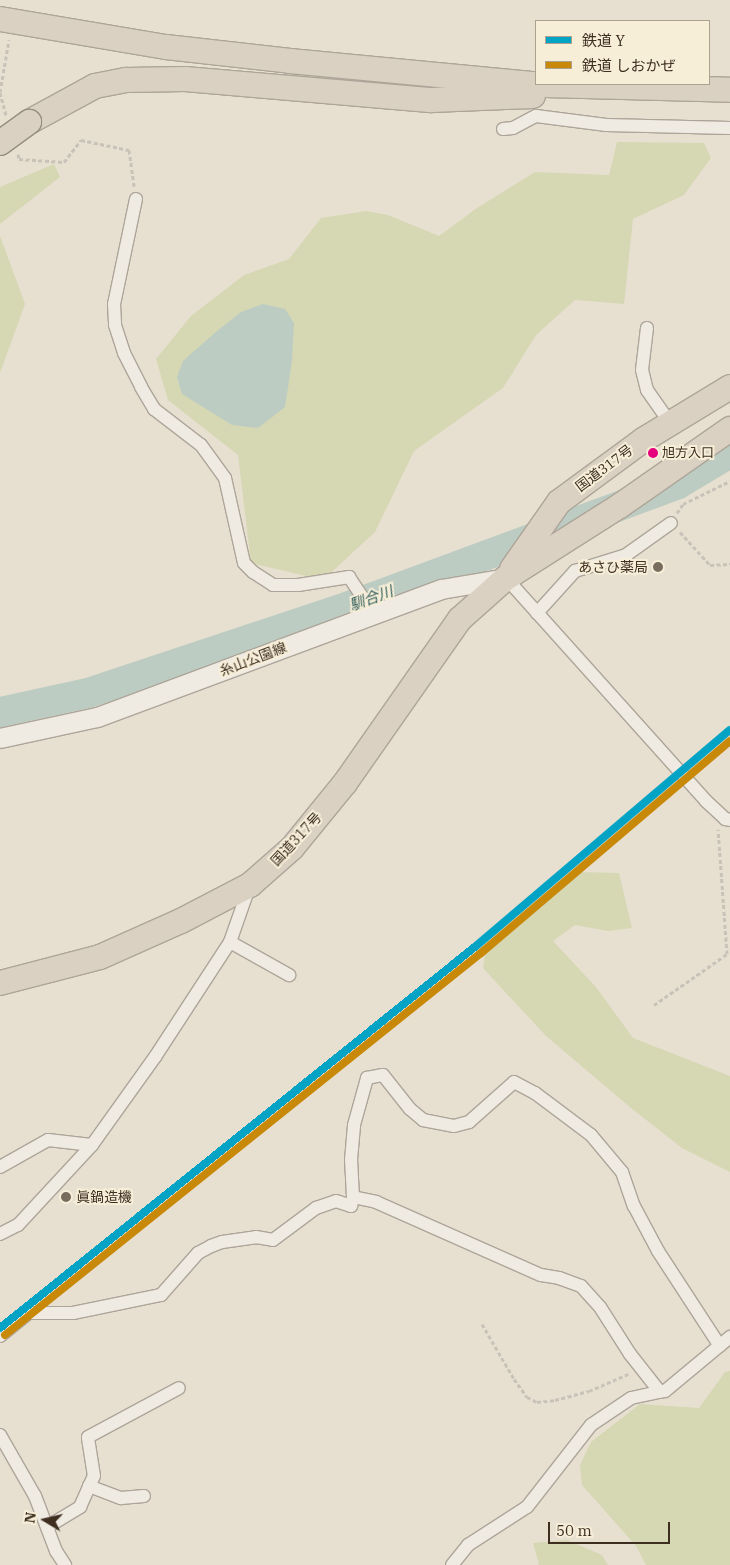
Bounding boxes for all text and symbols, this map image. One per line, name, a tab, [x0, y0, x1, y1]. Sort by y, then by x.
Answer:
legend	[535, 20, 710, 85]
text: 鉄道 Y	[582, 31, 625, 50]
text: 鉄道 しおかぜ	[582, 56, 675, 75]
street label: 国道317号	[572, 441, 636, 495]
place label: 旭方入口	[662, 445, 714, 461]
marker: 旭方入口	[648, 448, 658, 458]
place label: あさひ薬局	[578, 559, 648, 575]
marker: あさひ薬局	[652, 561, 664, 573]
water label: 馴合川	[347, 582, 395, 614]
street label: 糸山公園線	[217, 639, 289, 679]
street label: 国道317号	[267, 809, 325, 869]
place label: 眞鍋造機	[76, 1189, 132, 1205]
marker: 眞鍋造機	[60, 1191, 72, 1203]
north arrow	[20, 1495, 70, 1545]
text: N	[20, 1511, 40, 1525]
scale bar	[550, 1512, 672, 1544]
text: 50 m	[556, 1521, 592, 1540]

